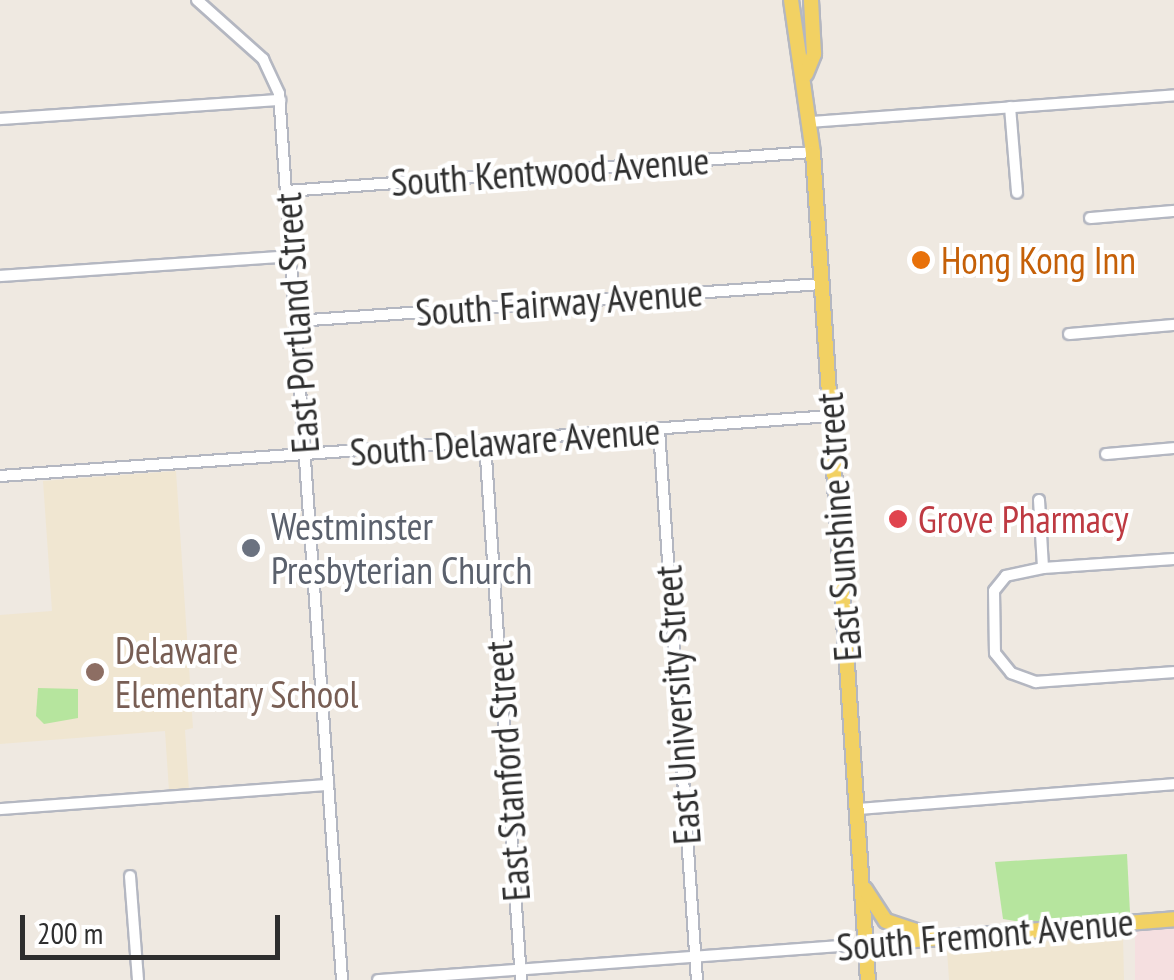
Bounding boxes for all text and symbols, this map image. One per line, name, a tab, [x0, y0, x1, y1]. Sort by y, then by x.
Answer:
street label: South Kentwood Avenue	[389, 137, 711, 205]
street label: East Portland Street	[264, 191, 328, 455]
place label: Hong Kong Inn	[941, 237, 1136, 283]
marker: Hong Kong Inn	[910, 249, 932, 271]
street label: South Fairway Avenue	[413, 269, 705, 335]
street label: East Sunshine Street	[806, 391, 870, 663]
street label: South Delaware Avenue	[348, 407, 662, 475]
place label: Grove Pharmacy	[918, 496, 1128, 542]
place label: Westminster Presbyterian Church	[271, 503, 532, 592]
marker: Grove Pharmacy	[887, 508, 909, 530]
marker: Westminster Presbyterian Church	[240, 537, 262, 559]
street label: East University Street	[644, 563, 710, 847]
place label: Delaware Elementary School	[115, 627, 360, 716]
street label: East Stanford Street	[475, 639, 539, 903]
marker: Delaware Elementary School	[84, 661, 106, 683]
scale bar	[25, 895, 285, 957]
street label: South Fremont Avenue	[834, 898, 1136, 970]
text: 200 m	[37, 913, 103, 952]

